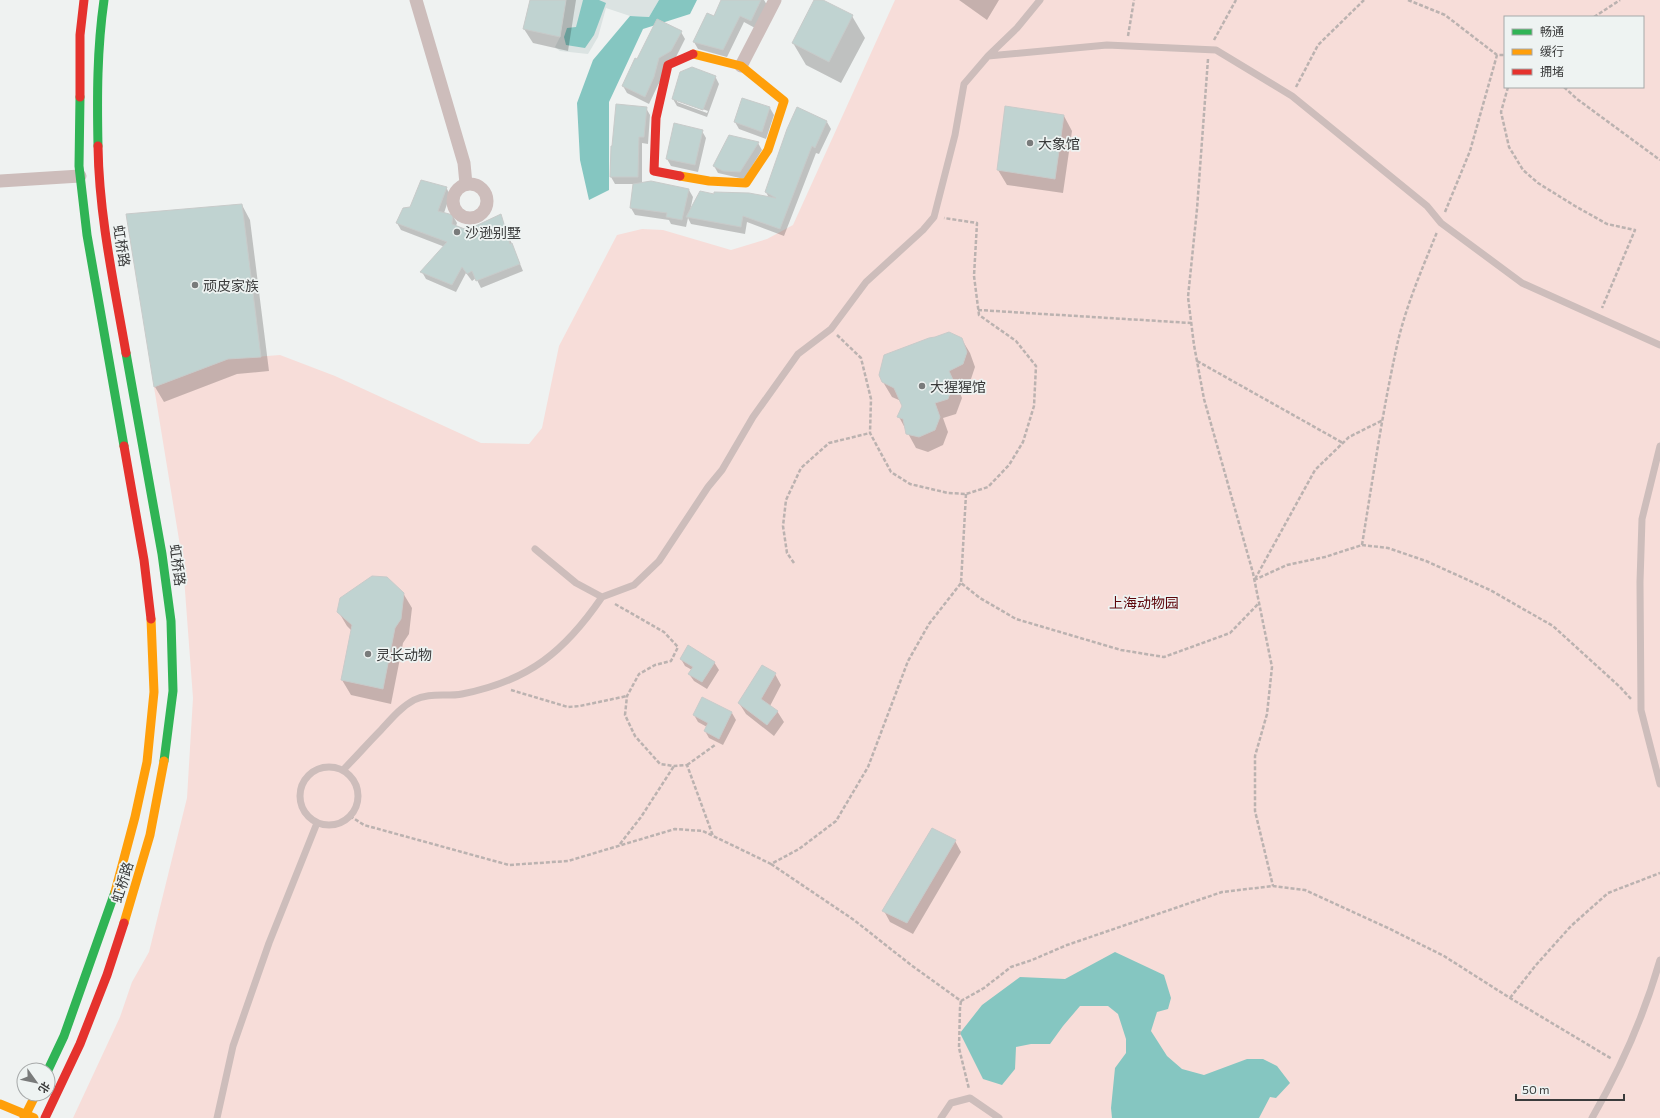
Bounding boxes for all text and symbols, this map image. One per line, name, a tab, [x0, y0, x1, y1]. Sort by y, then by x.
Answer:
legend	[1504, 16, 1644, 88]
text: 畅通	[1540, 24, 1564, 38]
text: 缓行	[1540, 44, 1564, 58]
text: 拥堵	[1540, 64, 1564, 78]
place label: 大象馆	[1038, 135, 1080, 152]
marker: 大象馆	[1025, 138, 1035, 148]
street label: 虹桥路	[110, 224, 134, 268]
place label: 沙逊别墅	[465, 224, 521, 241]
marker: 沙逊别墅	[452, 227, 462, 237]
place label: 顽皮家族	[203, 277, 259, 294]
marker: 顽皮家族	[190, 280, 200, 290]
place label: 大猩猩馆	[930, 378, 986, 395]
marker: 大猩猩馆	[917, 381, 927, 391]
street label: 虹桥路	[167, 543, 189, 587]
park label: 上海动物园	[1109, 594, 1179, 611]
place label: 灵长动物	[376, 646, 432, 663]
marker: 灵长动物	[363, 649, 373, 659]
street label: 虹桥路	[108, 859, 136, 905]
north arrow	[16, 1062, 56, 1102]
scale bar	[1516, 1076, 1624, 1102]
text: 北	[36, 1080, 53, 1096]
text: 50 m	[1522, 1082, 1550, 1096]

